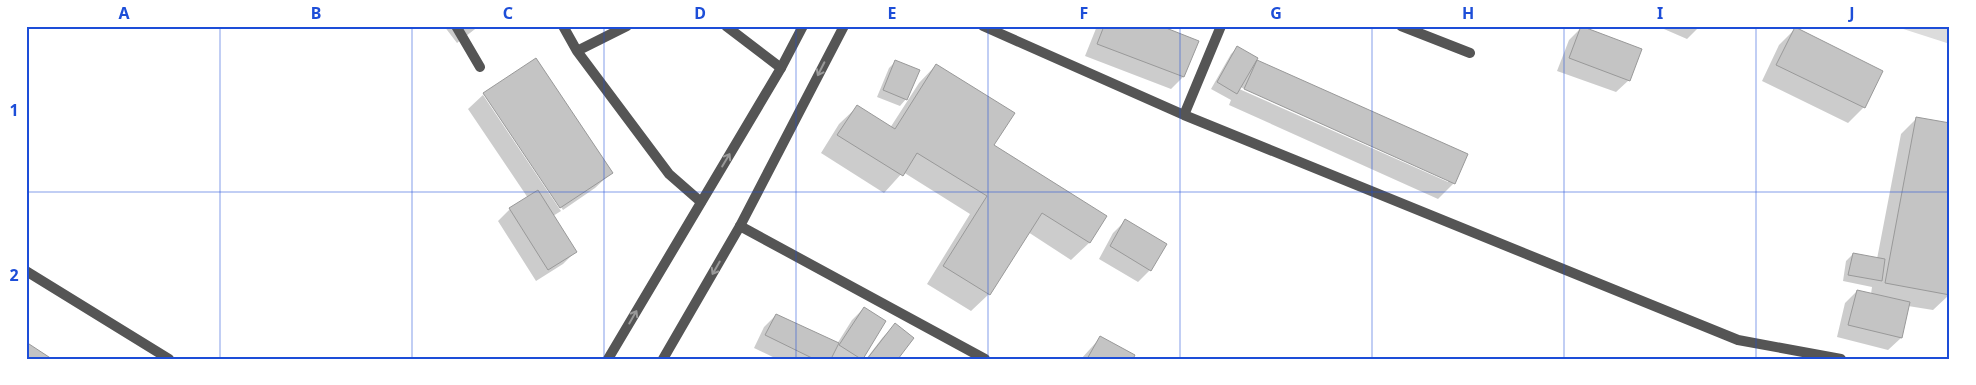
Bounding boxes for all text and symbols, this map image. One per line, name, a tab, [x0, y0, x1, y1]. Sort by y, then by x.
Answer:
text: A	[118, 2, 130, 24]
text: B	[311, 2, 321, 24]
text: C	[503, 2, 513, 24]
text: D	[694, 2, 706, 24]
text: E	[888, 2, 897, 24]
text: F	[1080, 2, 1088, 24]
text: G	[1270, 2, 1282, 24]
text: H	[1462, 2, 1474, 24]
text: I	[1657, 2, 1663, 24]
text: J	[1847, 2, 1855, 24]
one-way arrow	[816, 62, 826, 77]
text: 1	[9, 99, 19, 121]
one-way arrow	[721, 154, 731, 168]
one-way arrow	[710, 260, 720, 275]
text: 2	[9, 264, 19, 286]
one-way arrow	[629, 310, 639, 324]

